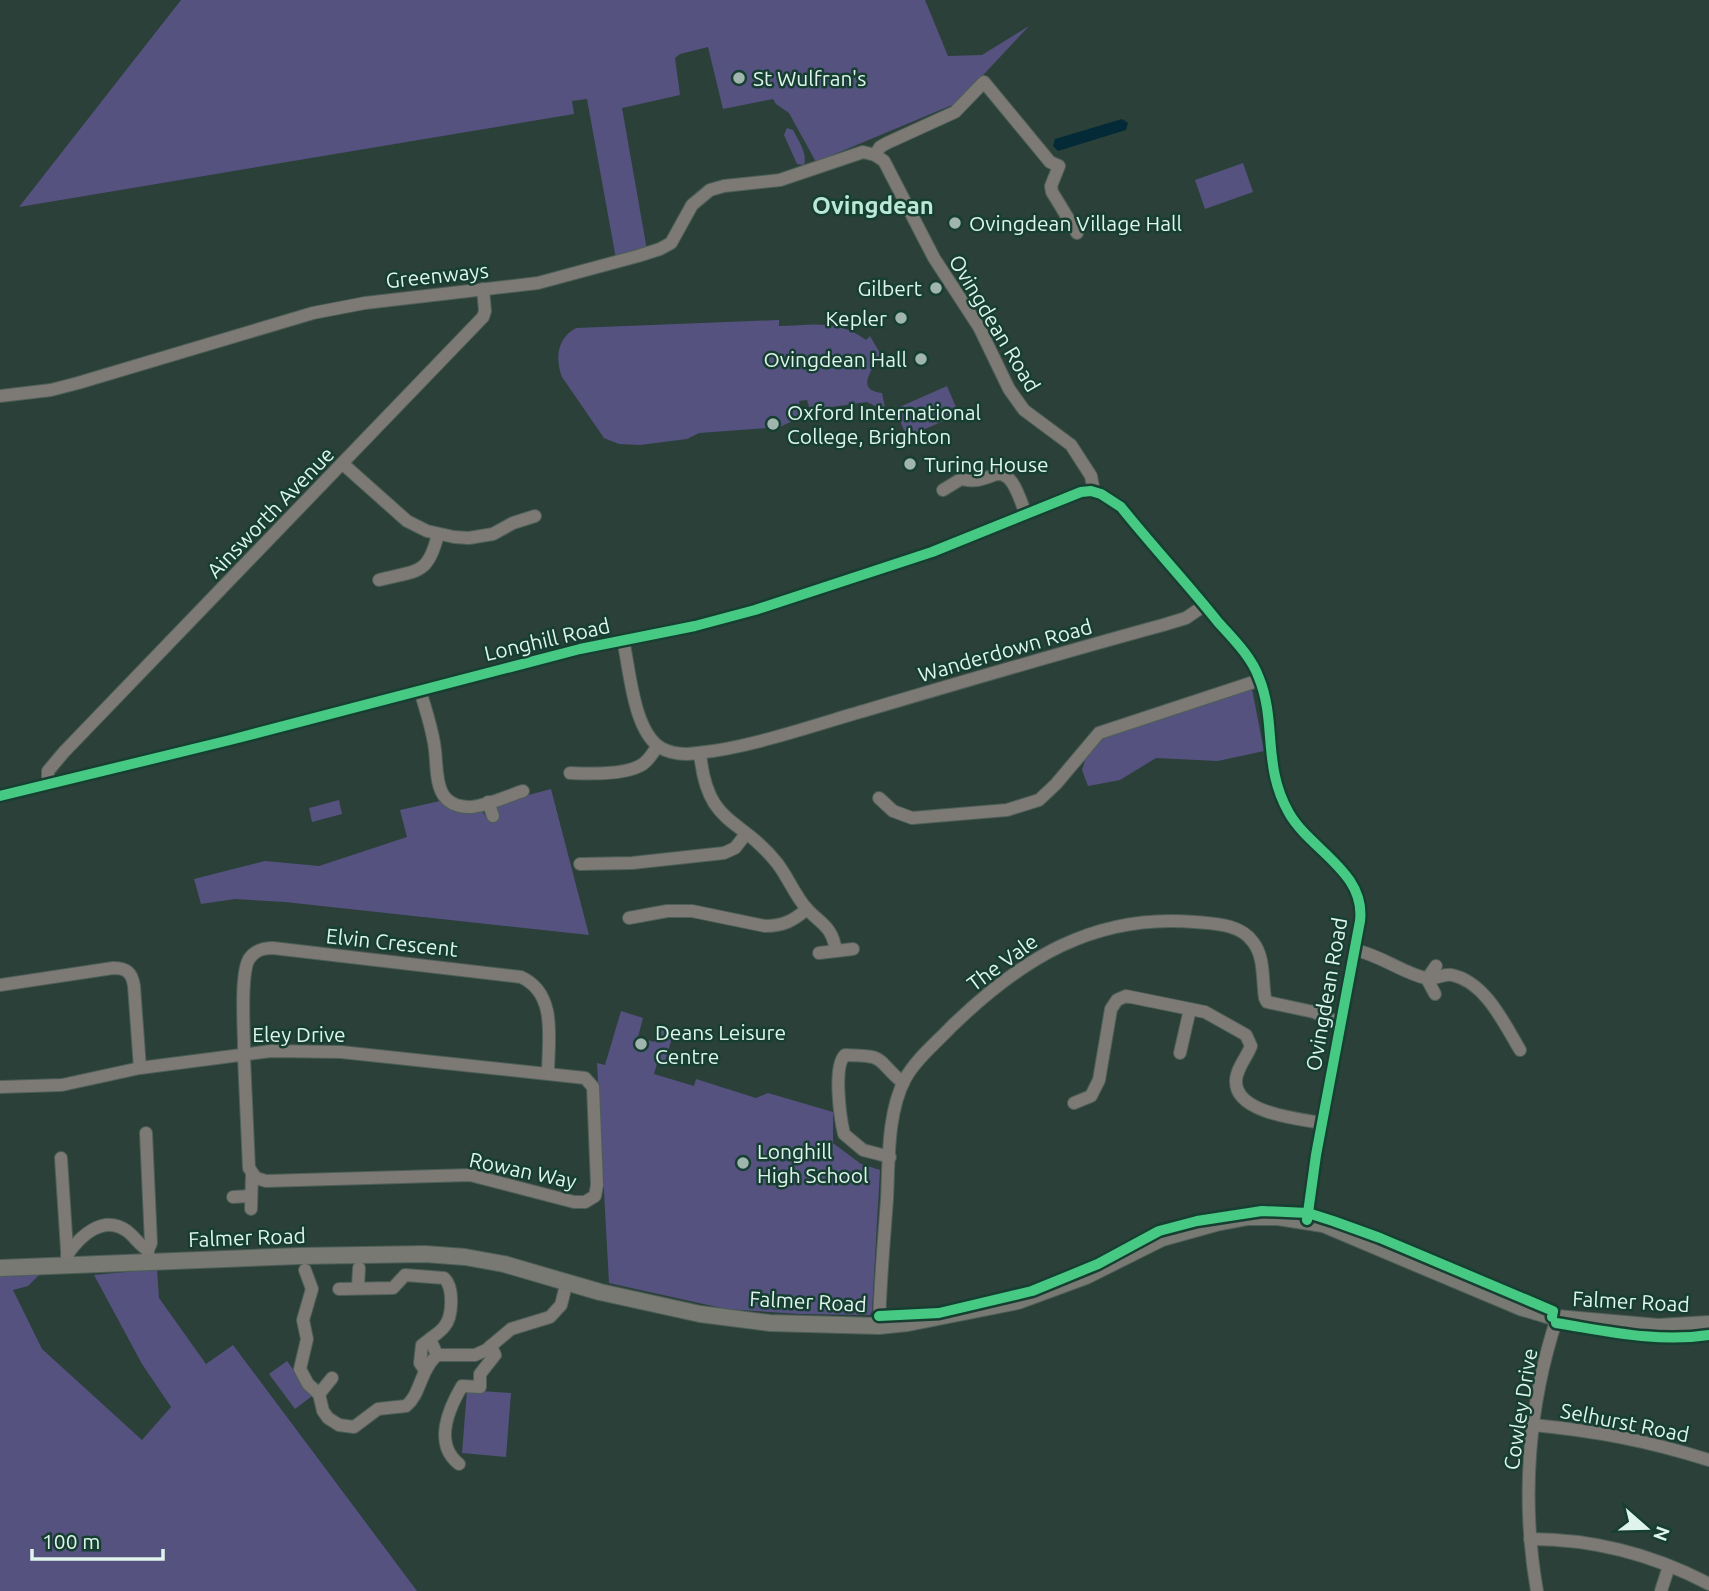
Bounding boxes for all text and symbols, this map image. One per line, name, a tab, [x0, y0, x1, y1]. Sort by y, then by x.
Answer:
place label: St Wulfran's	[753, 66, 866, 90]
marker: St Wulfran's	[731, 70, 747, 86]
district label: Ovingdean	[812, 192, 934, 219]
place label: Ovingdean Village Hall	[969, 211, 1182, 235]
marker: Ovingdean Village Hall	[947, 215, 963, 231]
street label: Ovingdean Road	[945, 250, 1045, 396]
street label: Greenways	[384, 258, 490, 292]
place label: Gilbert	[857, 276, 922, 300]
marker: Gilbert	[928, 280, 944, 296]
place label: Kepler	[826, 306, 887, 330]
marker: Kepler	[893, 310, 909, 326]
place label: Ovingdean Hall	[763, 347, 907, 371]
marker: Ovingdean Hall	[913, 351, 929, 367]
place label: Oxford International College, Brighton	[787, 400, 981, 448]
marker: Oxford International College, Brighton	[765, 416, 781, 432]
street label: Ainsworth Avenue	[202, 442, 338, 582]
place label: Turing House	[924, 452, 1049, 476]
marker: Turing House	[902, 456, 918, 472]
street label: Longhill Road	[482, 613, 612, 665]
street label: Wanderdown Road	[915, 614, 1095, 686]
street label: Ovingdean Road	[1301, 915, 1351, 1073]
street label: Elvin Crescent	[325, 923, 459, 961]
street label: The Vale	[962, 929, 1042, 995]
place label: Deans Leisure Centre	[655, 1020, 786, 1068]
street label: Eley Drive	[252, 1022, 346, 1046]
marker: Deans Leisure Centre	[633, 1036, 649, 1052]
place label: Longhill High School	[757, 1139, 868, 1187]
street label: Rowan Way	[467, 1147, 579, 1193]
marker: Longhill High School	[735, 1155, 751, 1171]
street label: Falmer Road	[188, 1223, 306, 1251]
street label: Falmer Road	[749, 1286, 867, 1316]
street label: Falmer Road	[1572, 1286, 1690, 1316]
street label: Cowley Drive	[1499, 1346, 1541, 1472]
street label: Selhurst Road	[1559, 1398, 1691, 1446]
north arrow	[1611, 1493, 1681, 1563]
scale bar	[32, 1518, 163, 1562]
text: N	[1649, 1523, 1675, 1544]
text: 100 m	[42, 1529, 100, 1553]

